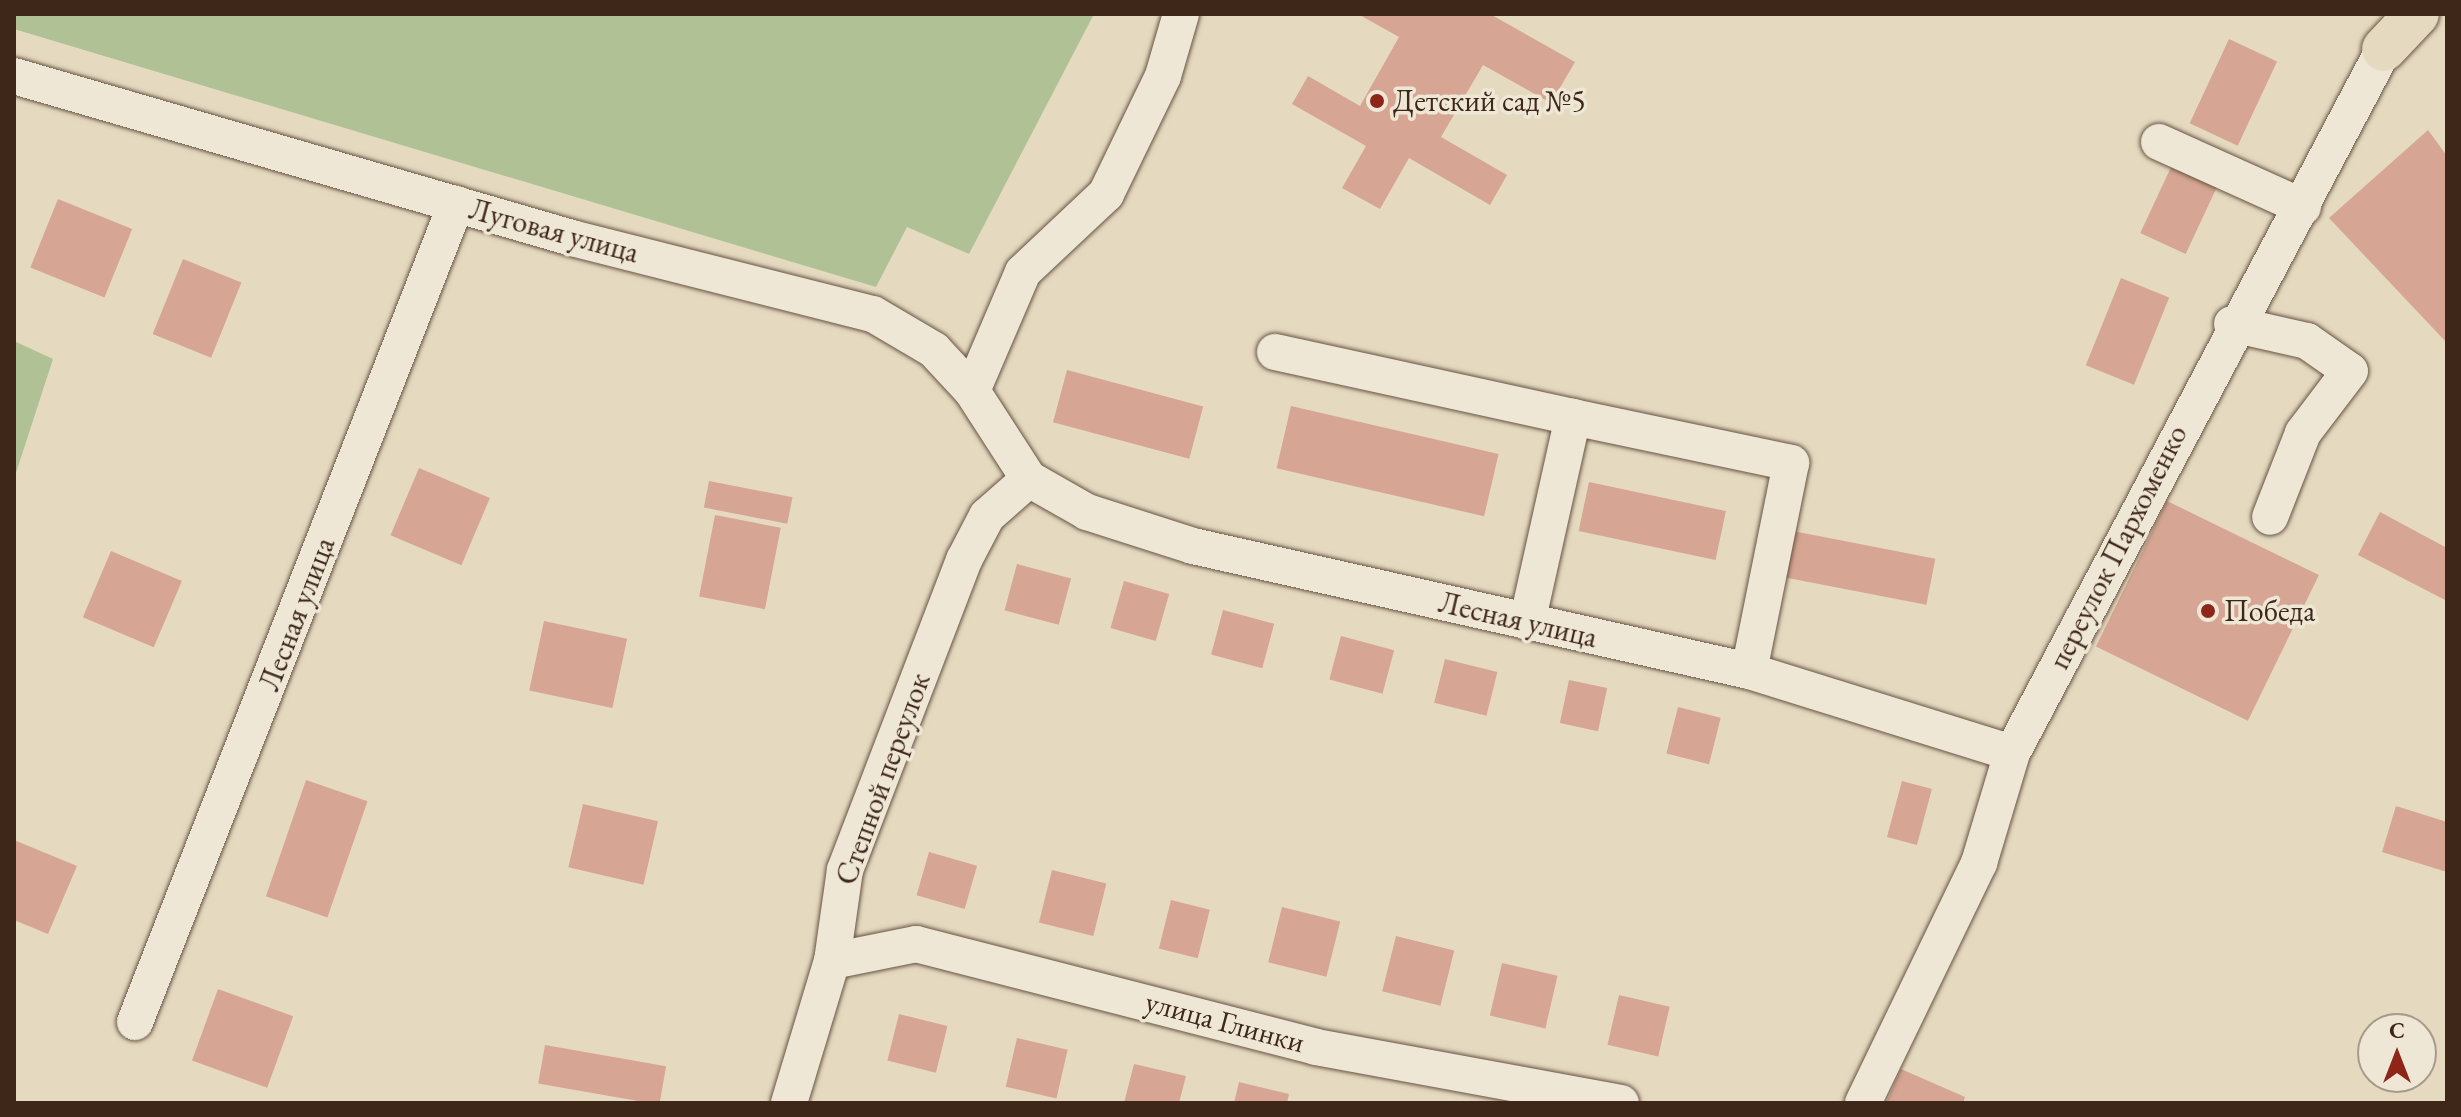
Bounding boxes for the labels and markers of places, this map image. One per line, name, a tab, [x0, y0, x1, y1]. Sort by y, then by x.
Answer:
place label: Детский сад №5	[1393, 83, 1586, 119]
marker: Детский сад №5	[1368, 92, 1386, 110]
place label: Победа	[2224, 593, 2315, 629]
marker: Победа	[2199, 602, 2217, 620]

